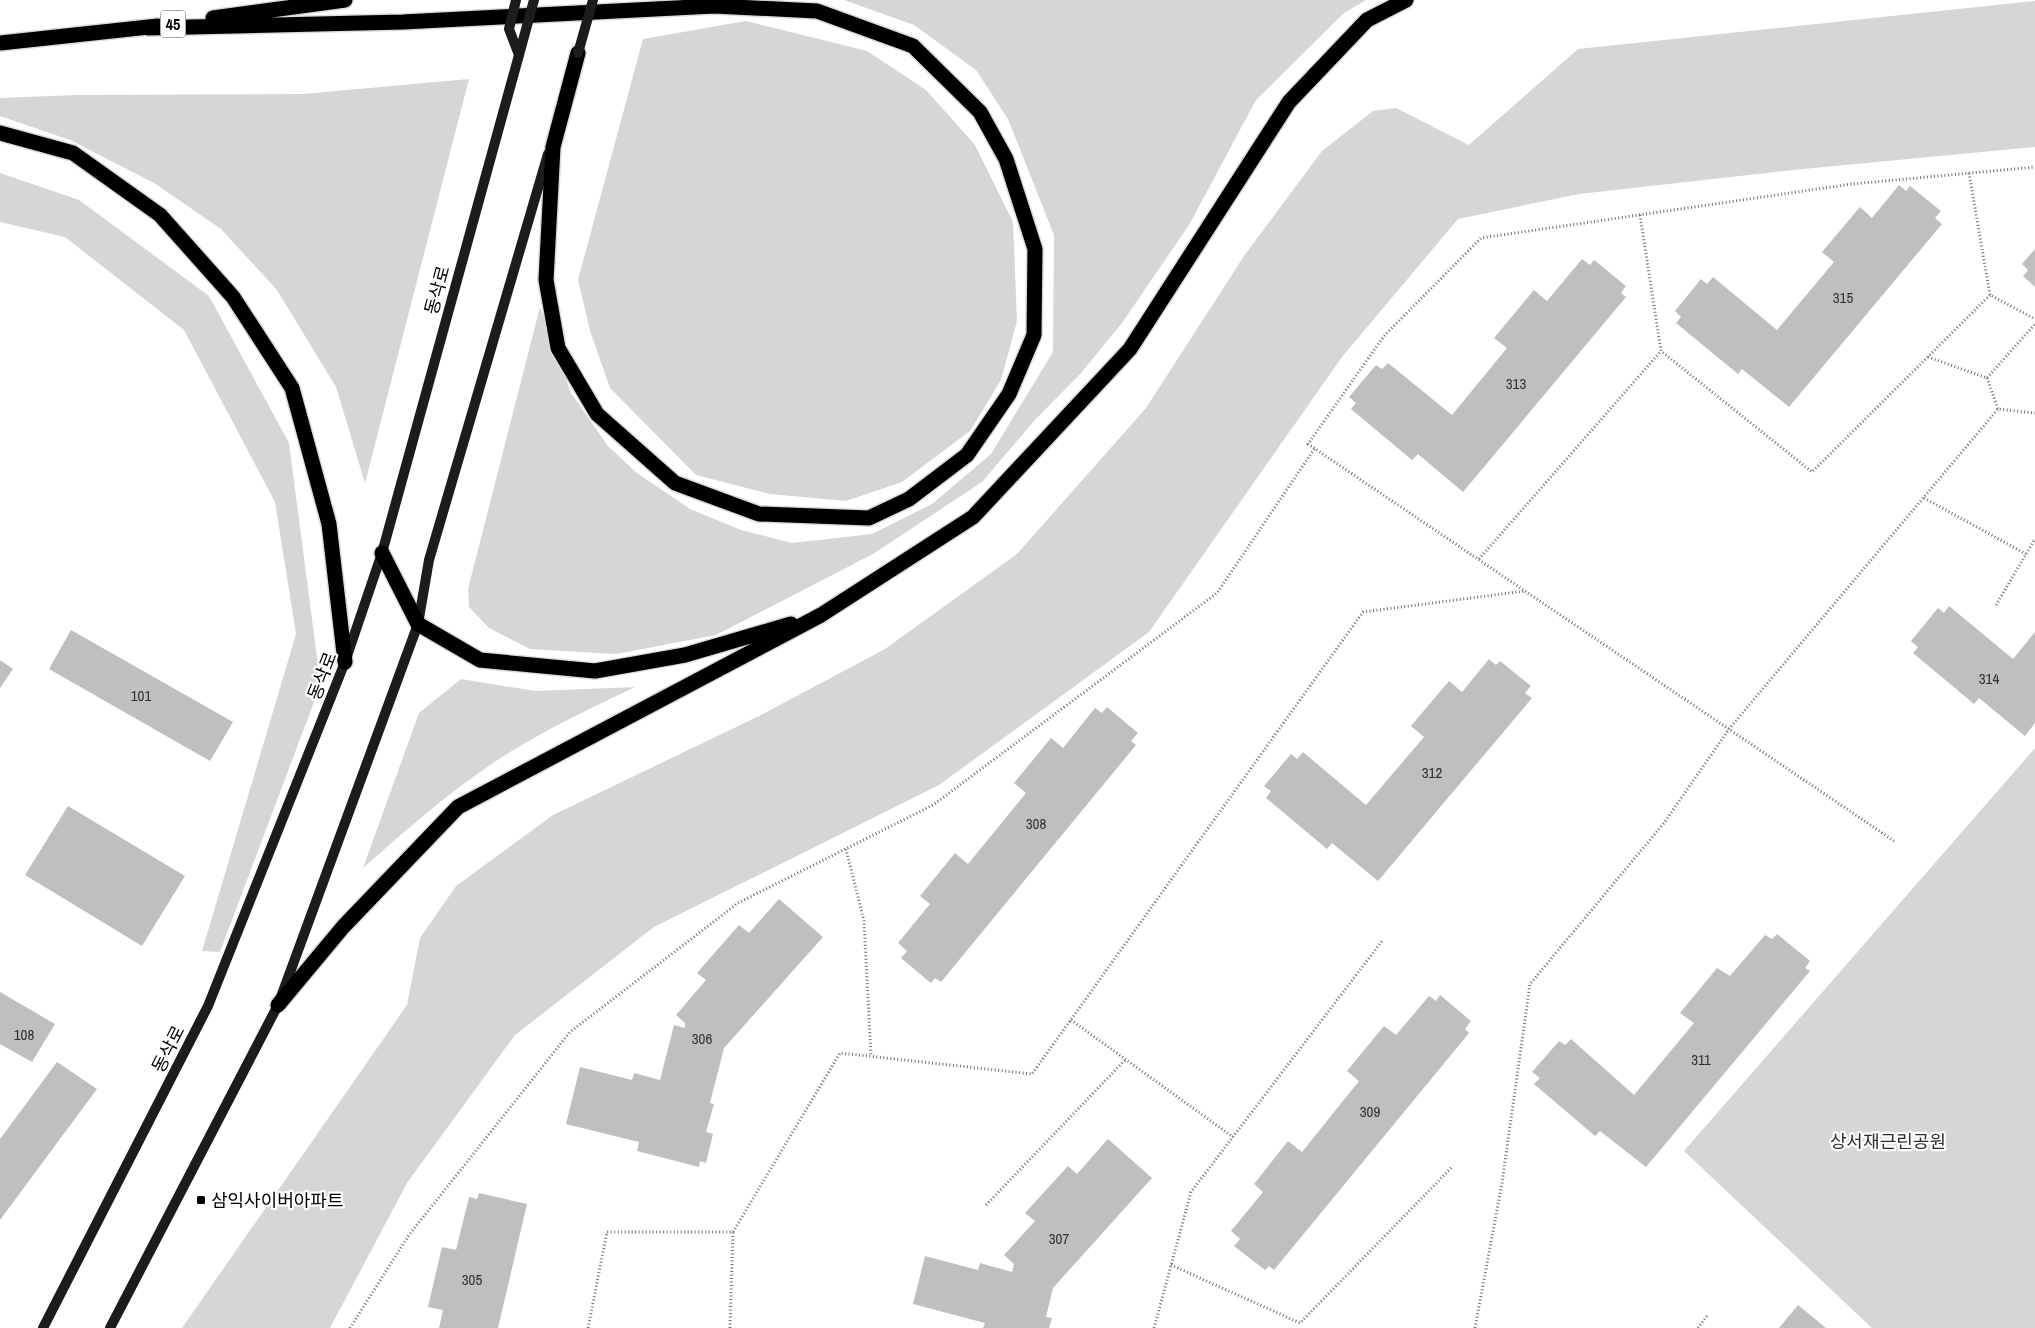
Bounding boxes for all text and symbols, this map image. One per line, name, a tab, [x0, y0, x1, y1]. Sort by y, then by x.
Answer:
road number: 45	[160, 10, 186, 38]
street label: 동삭로	[418, 263, 456, 317]
house number: 315	[1833, 287, 1853, 308]
house number: 313	[1506, 373, 1526, 394]
street label: 동삭로	[301, 648, 343, 704]
house number: 314	[1979, 668, 1999, 689]
house number: 101	[131, 685, 151, 706]
house number: 312	[1422, 762, 1442, 783]
house number: 308	[1026, 813, 1046, 834]
street label: 동삭로	[146, 1021, 190, 1077]
house number: 108	[14, 1024, 34, 1045]
house number: 306	[692, 1028, 712, 1049]
house number: 311	[1691, 1049, 1711, 1070]
house number: 309	[1360, 1101, 1380, 1122]
park label: 상서재근린공원	[1830, 1129, 1946, 1154]
place label: 삼익사이버아파트	[211, 1188, 343, 1213]
marker: 삼익사이버아파트	[195, 1194, 207, 1206]
house number: 307	[1049, 1228, 1069, 1249]
house number: 305	[462, 1269, 482, 1290]

